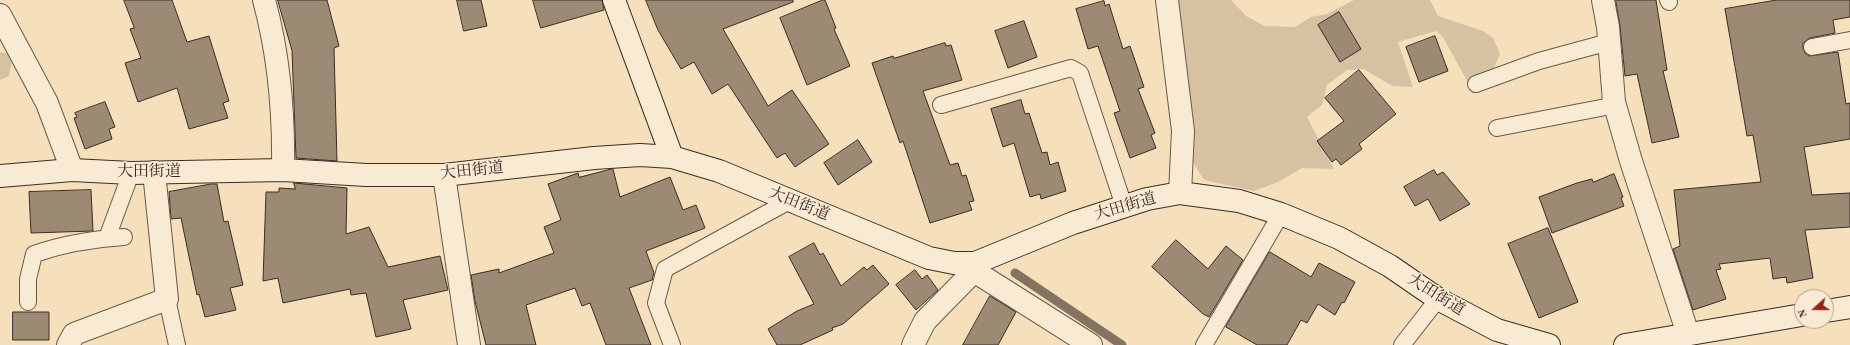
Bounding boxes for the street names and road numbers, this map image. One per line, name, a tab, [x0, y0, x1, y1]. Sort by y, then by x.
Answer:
street label: 大田街道	[439, 158, 505, 184]
street label: 大田街道	[117, 162, 181, 182]
street label: 大田街道	[766, 183, 832, 225]
street label: 大田街道	[1092, 189, 1158, 225]
street label: 大田街道	[1404, 270, 1468, 320]

